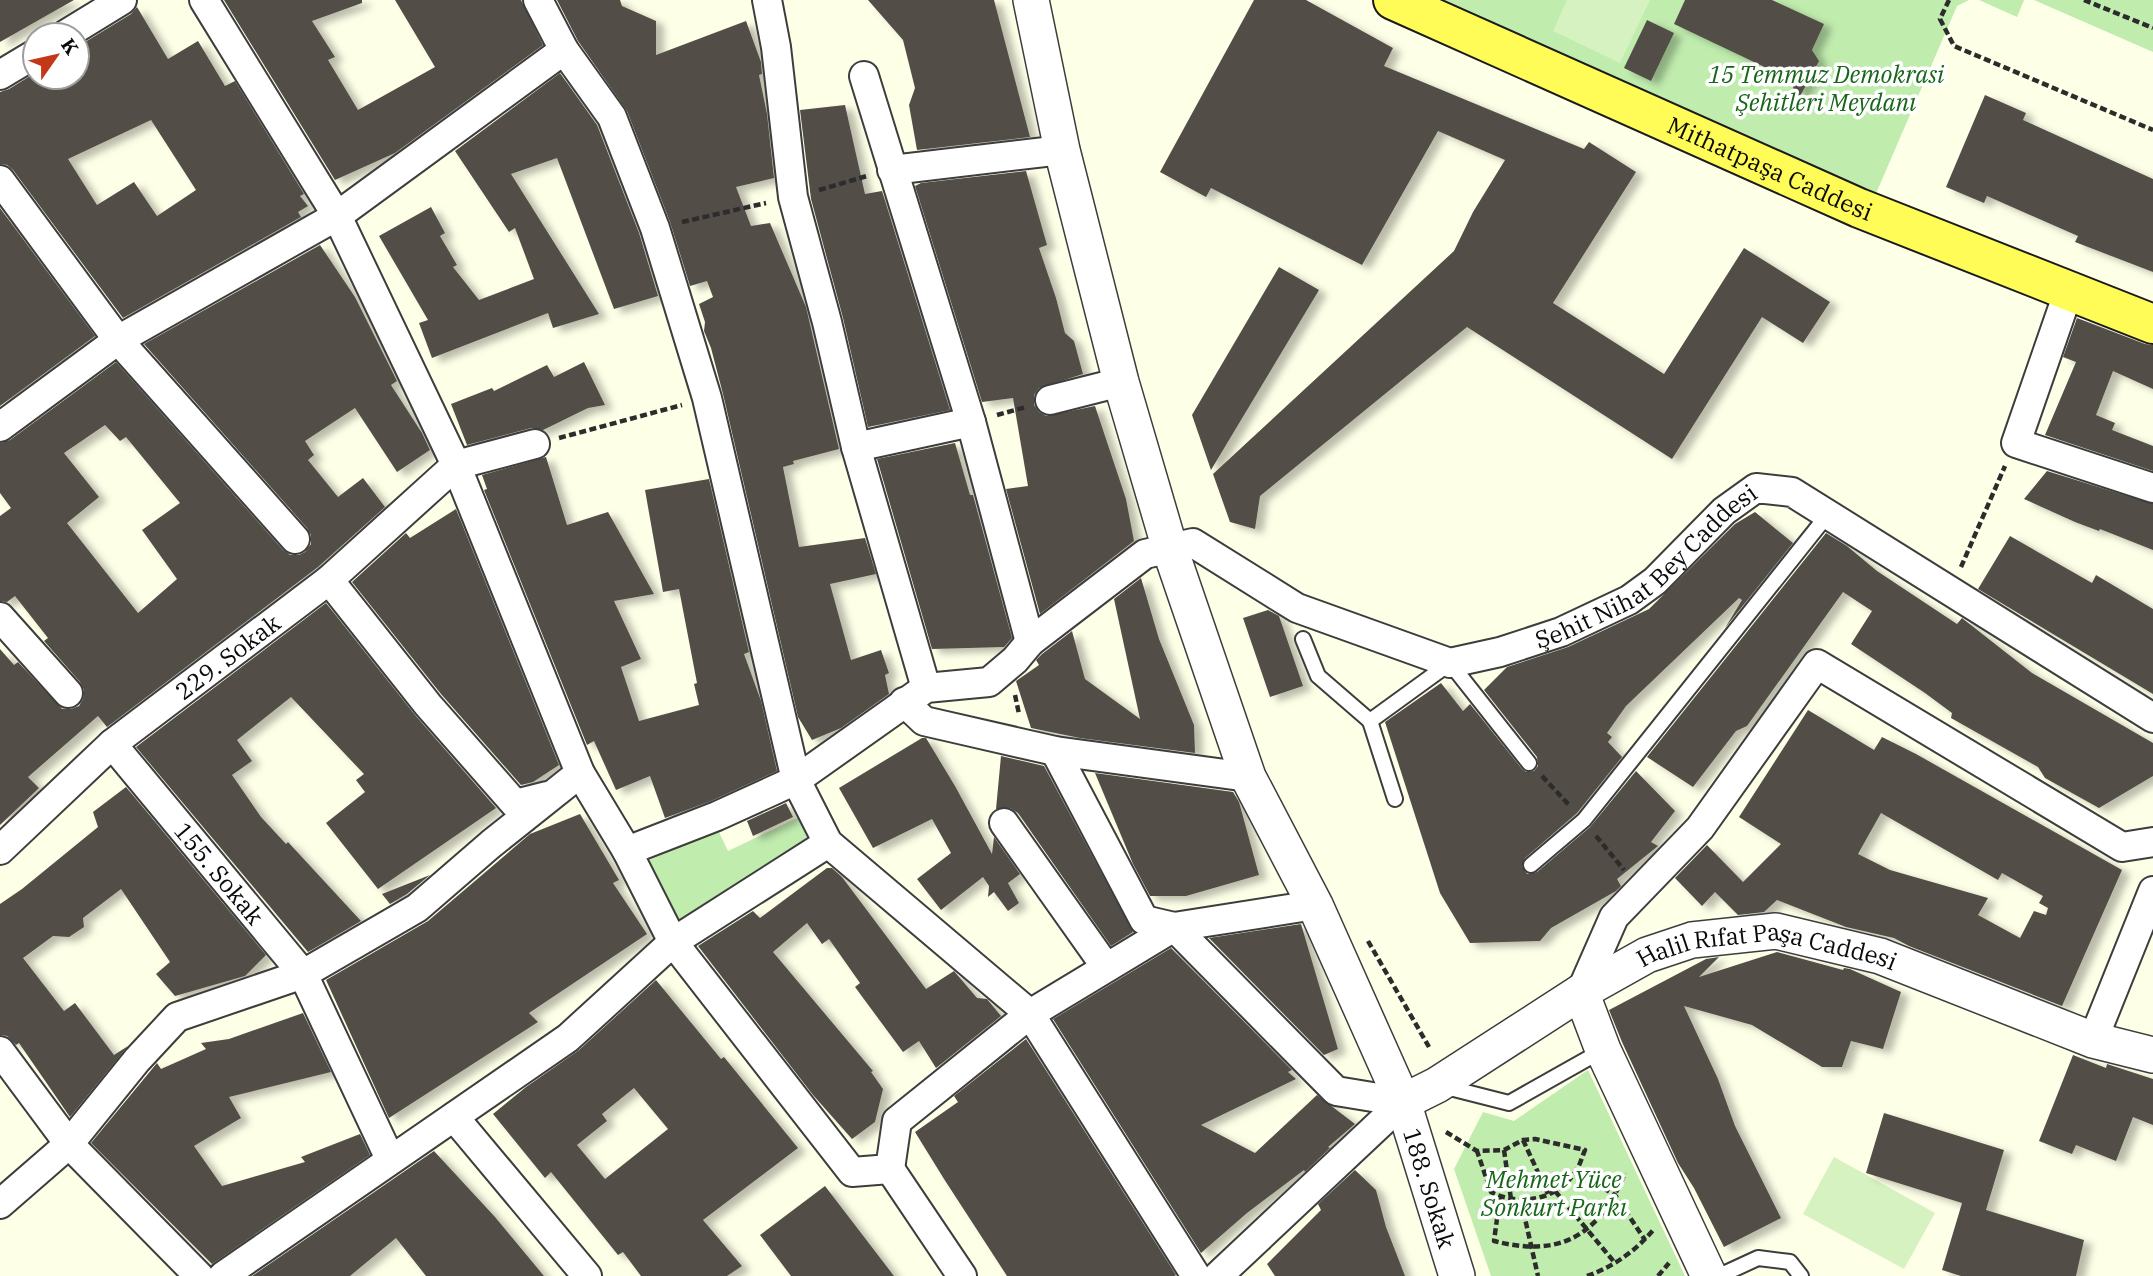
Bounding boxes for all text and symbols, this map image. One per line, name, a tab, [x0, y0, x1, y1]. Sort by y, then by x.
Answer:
north arrow	[21, 21, 91, 91]
text: K	[56, 34, 84, 60]
park label: 15 Temmuz Demokrasi Şehitleri Meydanı	[1708, 58, 1945, 118]
street label: Mithatpaşa Caddesi	[1662, 109, 1877, 228]
street label: Şehit Nihat Bey Caddesi	[1531, 477, 1763, 655]
street label: 229. Sokak	[168, 607, 287, 707]
street label: 155. Sokak	[167, 815, 271, 931]
text: Halil Rıfat Paşa Caddesi	[1630, 915, 1902, 977]
street label: Halil Rıfat Paşa Caddesi	[1634, 953, 1900, 981]
street label: 188. Sokak	[1396, 1124, 1463, 1252]
park label: Mehmet Yüce Sonkurt Parkı	[1480, 1163, 1627, 1223]

